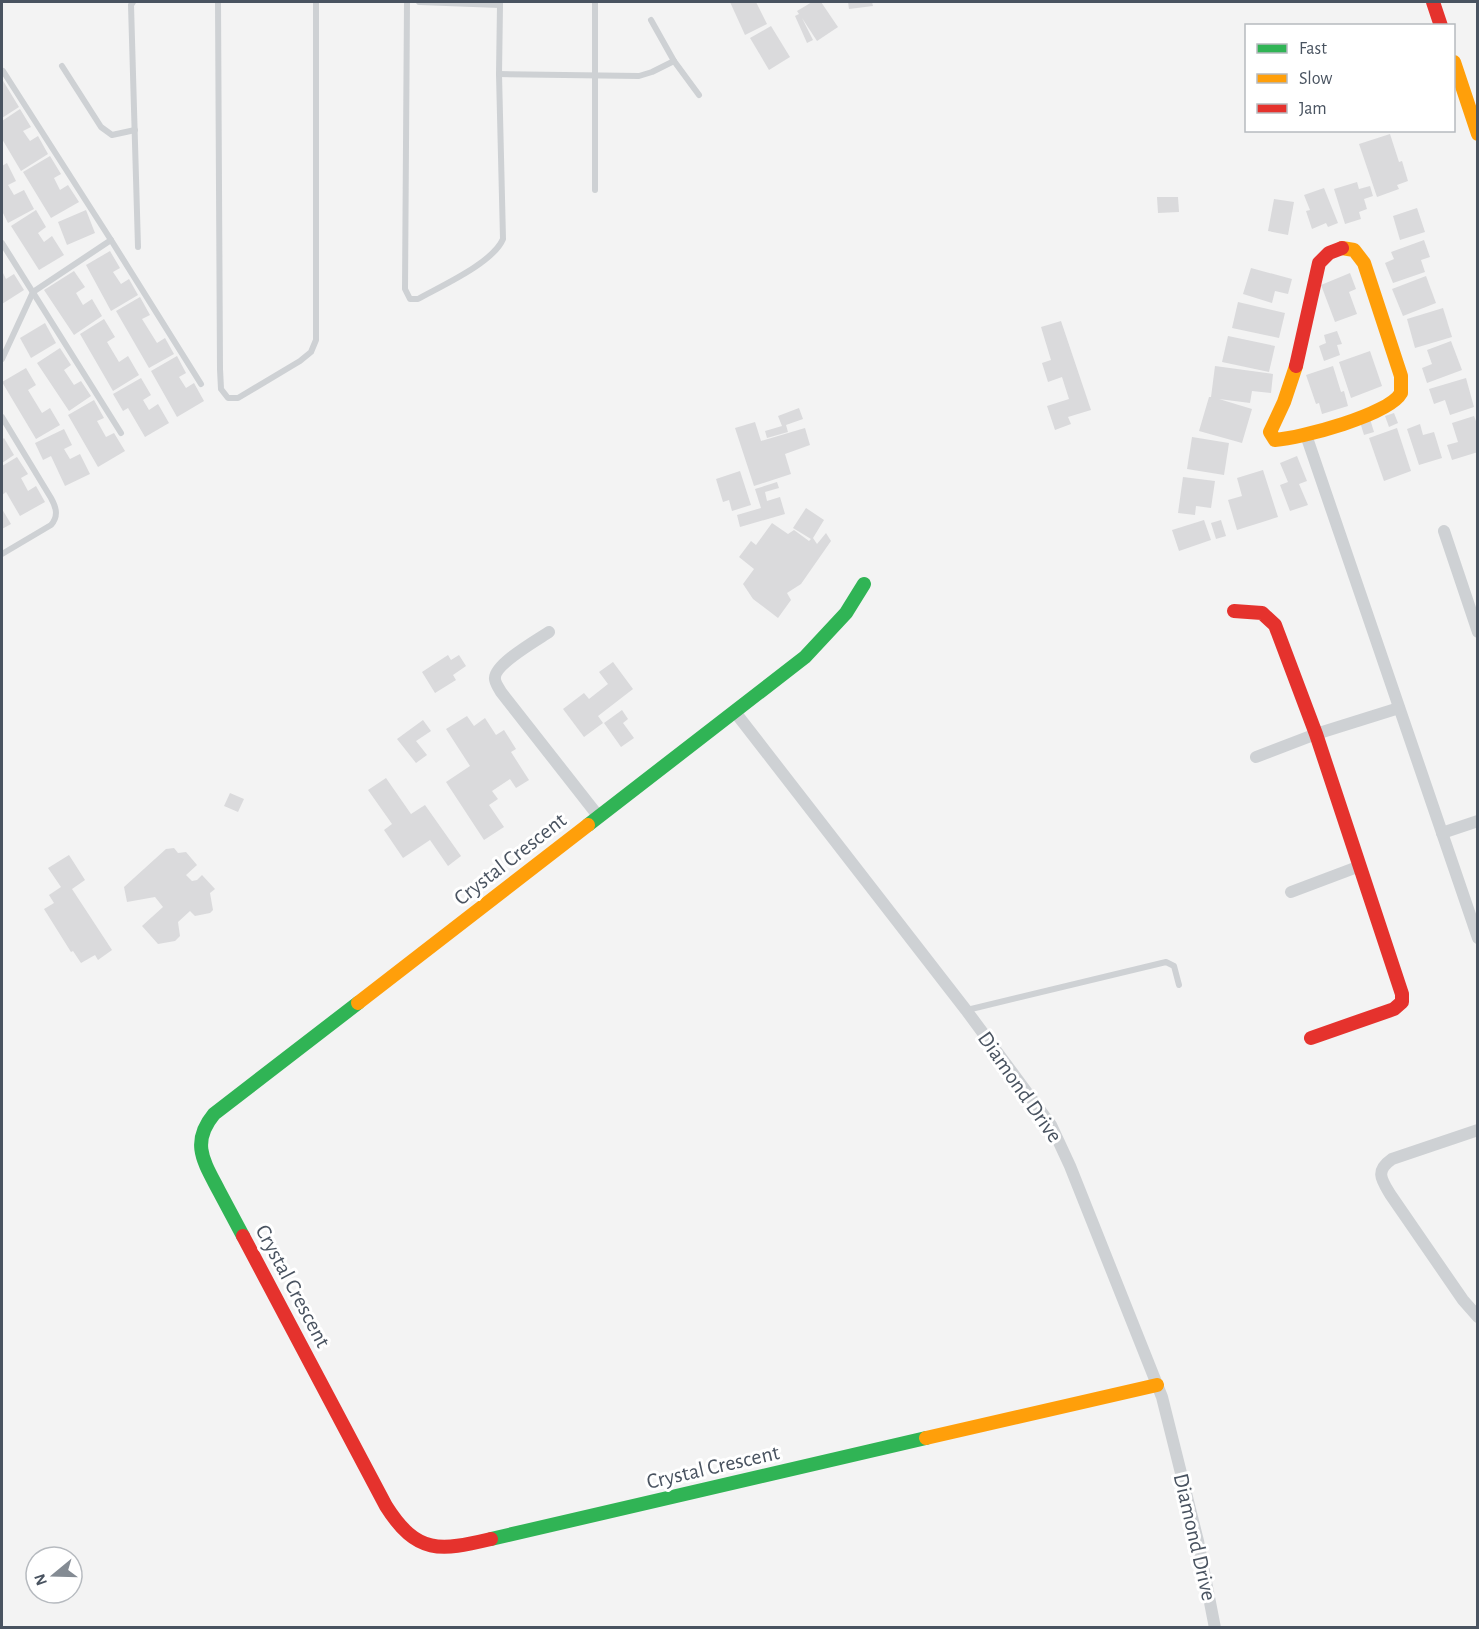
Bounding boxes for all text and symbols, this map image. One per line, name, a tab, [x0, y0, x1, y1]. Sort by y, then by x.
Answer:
legend	[1245, 24, 1455, 132]
text: Fast	[1299, 40, 1327, 58]
text: Slow	[1299, 70, 1332, 88]
text: Jam	[1299, 100, 1327, 118]
street label: Crystal Crescent	[450, 809, 570, 909]
street label: Diamond Drive	[974, 1028, 1066, 1146]
street label: Crystal Crescent	[251, 1221, 335, 1351]
street label: Crystal Crescent	[645, 1441, 781, 1493]
street label: Diamond Drive	[1170, 1471, 1220, 1603]
north arrow	[24, 1545, 84, 1605]
text: N	[31, 1572, 50, 1587]

